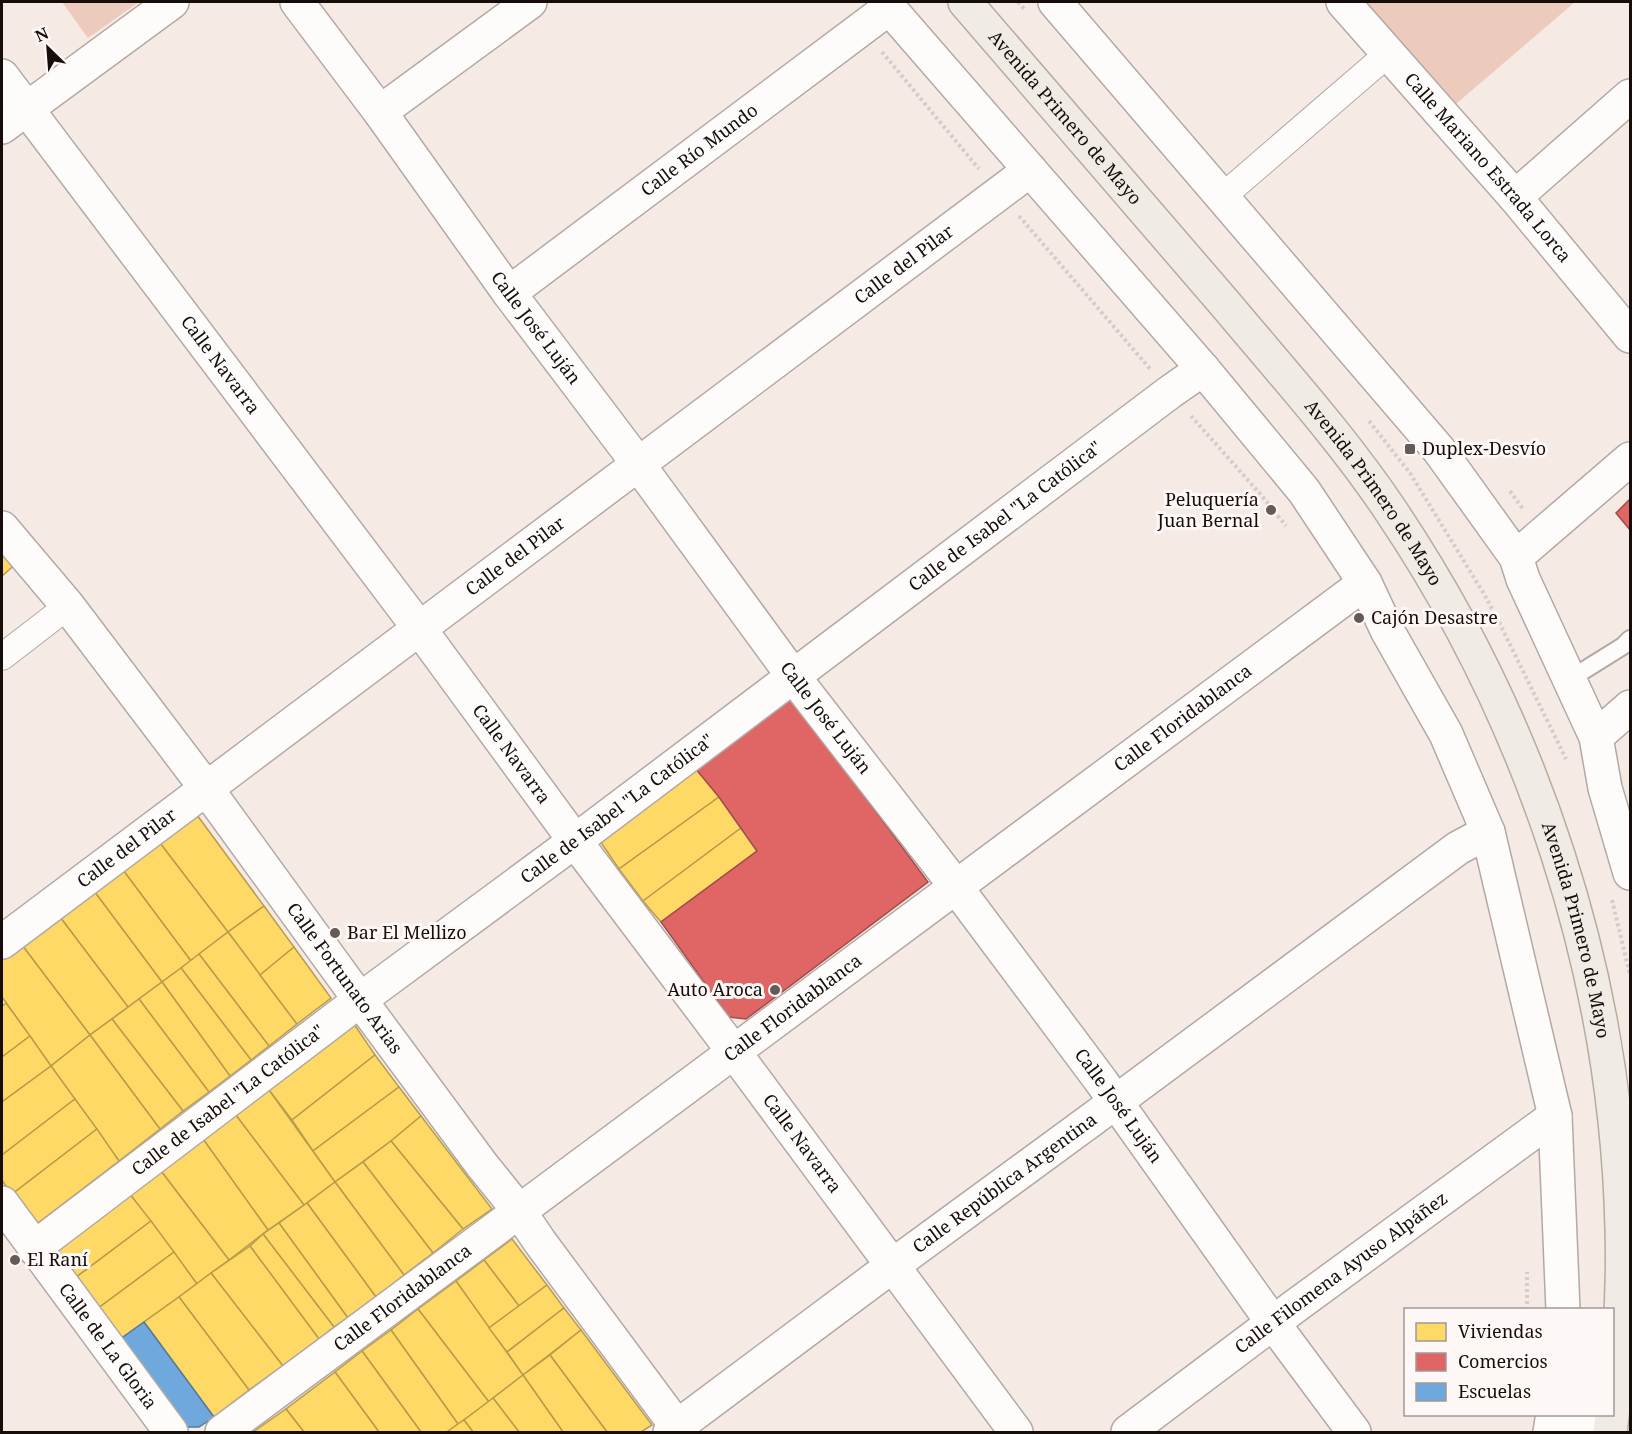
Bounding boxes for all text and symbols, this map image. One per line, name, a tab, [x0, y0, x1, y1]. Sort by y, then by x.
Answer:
north arrow	[18, 18, 78, 78]
text: N	[31, 22, 52, 47]
street label: Avenida Primero de Mayo	[984, 25, 1148, 209]
street label: Calle Mariano Estrada Lorca	[1400, 67, 1577, 267]
street label: Calle Río Mundo	[635, 98, 762, 201]
street label: Calle del Pilar	[849, 218, 958, 309]
street label: Calle José Luján	[486, 266, 587, 389]
street label: Calle Navarra	[176, 310, 266, 419]
street label: Avenida Primero de Mayo	[1300, 394, 1448, 590]
street label: Calle de Isabel "La Católica"	[903, 435, 1106, 596]
place label: Duplex-Desvío	[1422, 436, 1546, 460]
marker: Duplex-Desvío	[1403, 442, 1417, 456]
place label: Peluquería Juan Bernal	[1157, 487, 1259, 532]
marker: Peluquería Juan Bernal	[1264, 503, 1278, 517]
street label: Calle del Pilar	[460, 510, 570, 601]
place label: Cajón Desastre	[1371, 605, 1498, 629]
marker: Cajón Desastre	[1352, 611, 1366, 625]
street label: Calle José Luján	[775, 656, 878, 779]
street label: Calle Floridablanca	[1108, 658, 1256, 777]
street label: Calle Navarra	[468, 699, 557, 808]
street label: Calle de Isabel "La Católica"	[515, 728, 718, 889]
street label: Calle del Pilar	[72, 802, 181, 893]
street label: Avenida Primero de Mayo	[1537, 818, 1616, 1040]
street label: Calle Fortunato Arias	[282, 897, 409, 1058]
place label: Bar El Mellizo	[347, 920, 467, 944]
marker: Bar El Mellizo	[328, 926, 342, 940]
street label: Calle Floridablanca	[718, 948, 866, 1066]
place label: Auto Aroca	[667, 977, 763, 1001]
marker: Auto Aroca	[768, 983, 782, 997]
street label: Calle de Isabel "La Católica"	[126, 1018, 329, 1181]
street label: Calle José Luján	[1070, 1043, 1169, 1168]
street label: Calle Navarra	[758, 1088, 847, 1197]
street label: Calle República Argentina	[907, 1107, 1101, 1258]
street label: Calle Filomena Ayuso Alpáñez	[1229, 1186, 1452, 1359]
street label: Calle Floridablanca	[328, 1238, 476, 1356]
place label: El Raní	[27, 1247, 88, 1271]
marker: El Raní	[8, 1253, 22, 1267]
street label: Calle de La Gloria	[54, 1278, 163, 1414]
legend	[1404, 1308, 1614, 1416]
text: Viviendas	[1458, 1319, 1543, 1343]
text: Comercios	[1458, 1349, 1548, 1373]
text: Escuelas	[1458, 1379, 1531, 1403]

